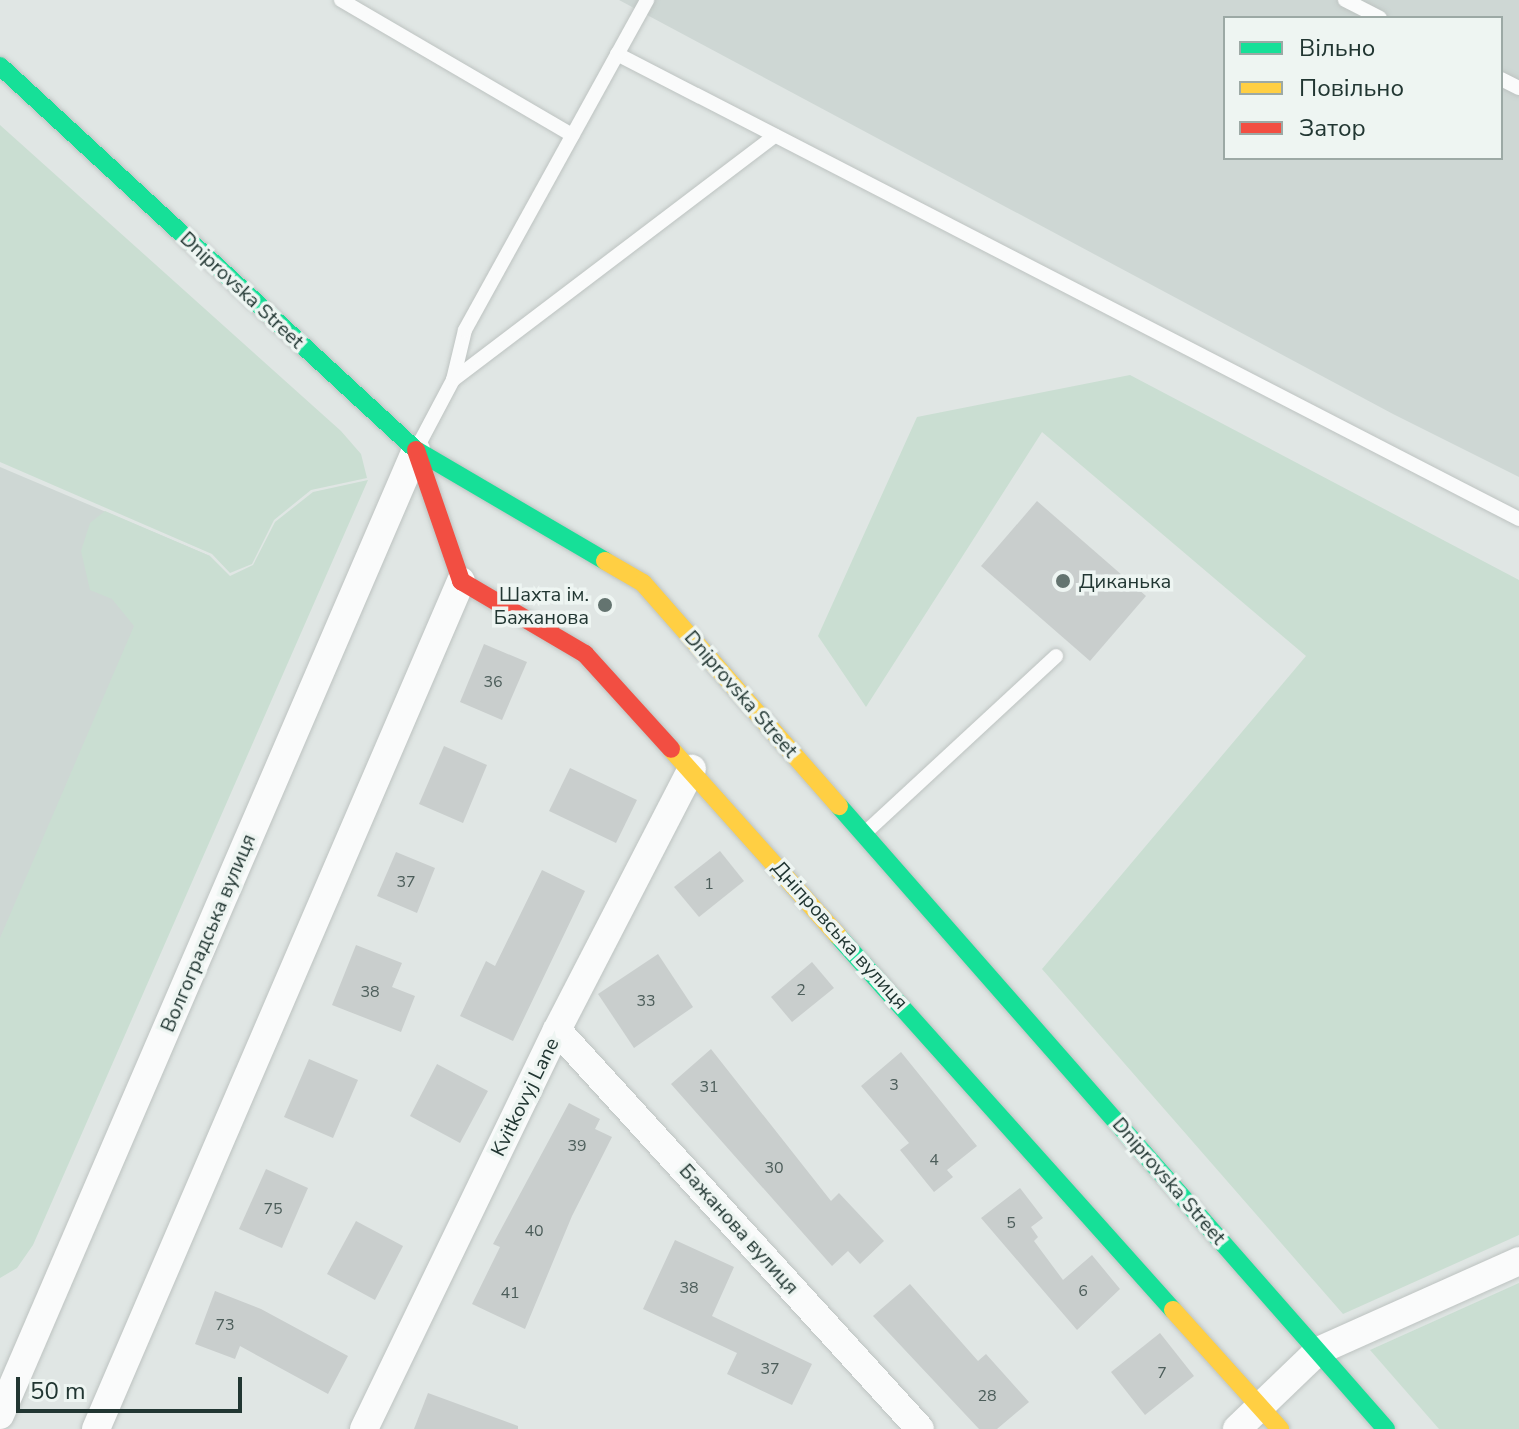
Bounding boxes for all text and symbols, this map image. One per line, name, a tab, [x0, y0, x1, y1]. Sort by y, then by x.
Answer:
legend	[1223, 16, 1503, 160]
text: Вільно	[1299, 32, 1375, 64]
text: Повільно	[1299, 72, 1404, 104]
text: Затор	[1299, 112, 1366, 144]
street label: Dniprovska Street	[175, 227, 309, 353]
place label: Диканька	[1079, 569, 1171, 593]
marker: Диканька	[1054, 572, 1072, 590]
place label: Шахта ім. Бажанова	[494, 582, 589, 629]
marker: Шахта ім. Бажанова	[596, 596, 614, 614]
street label: Dniprovska Street	[679, 626, 803, 762]
house number: 36	[483, 672, 503, 692]
street label: Волгоградська вулиця	[155, 830, 261, 1036]
street label: Дніпровська вулиця	[767, 856, 913, 1014]
house number: 37	[396, 872, 416, 892]
house number: 1	[704, 874, 714, 894]
house number: 2	[796, 980, 806, 1000]
house number: 38	[360, 982, 380, 1002]
house number: 33	[636, 991, 656, 1011]
street label: Kvitkovyj Lane	[486, 1034, 564, 1160]
house number: 3	[889, 1075, 899, 1095]
house number: 31	[699, 1077, 719, 1097]
street label: Dniprovska Street	[1107, 1113, 1231, 1249]
house number: 39	[567, 1136, 587, 1156]
house number: 4	[929, 1150, 939, 1170]
house number: 30	[764, 1158, 784, 1178]
street label: Бажанова вулиця	[674, 1159, 804, 1299]
house number: 75	[263, 1199, 283, 1219]
house number: 5	[1006, 1213, 1016, 1233]
house number: 40	[524, 1221, 544, 1241]
house number: 38	[679, 1278, 699, 1298]
house number: 6	[1078, 1281, 1088, 1301]
house number: 41	[500, 1283, 520, 1303]
house number: 73	[215, 1315, 235, 1335]
house number: 37	[760, 1359, 780, 1379]
scale bar	[20, 1361, 246, 1411]
house number: 7	[1157, 1363, 1167, 1383]
text: 50 m	[30, 1375, 86, 1407]
house number: 28	[977, 1386, 997, 1406]

